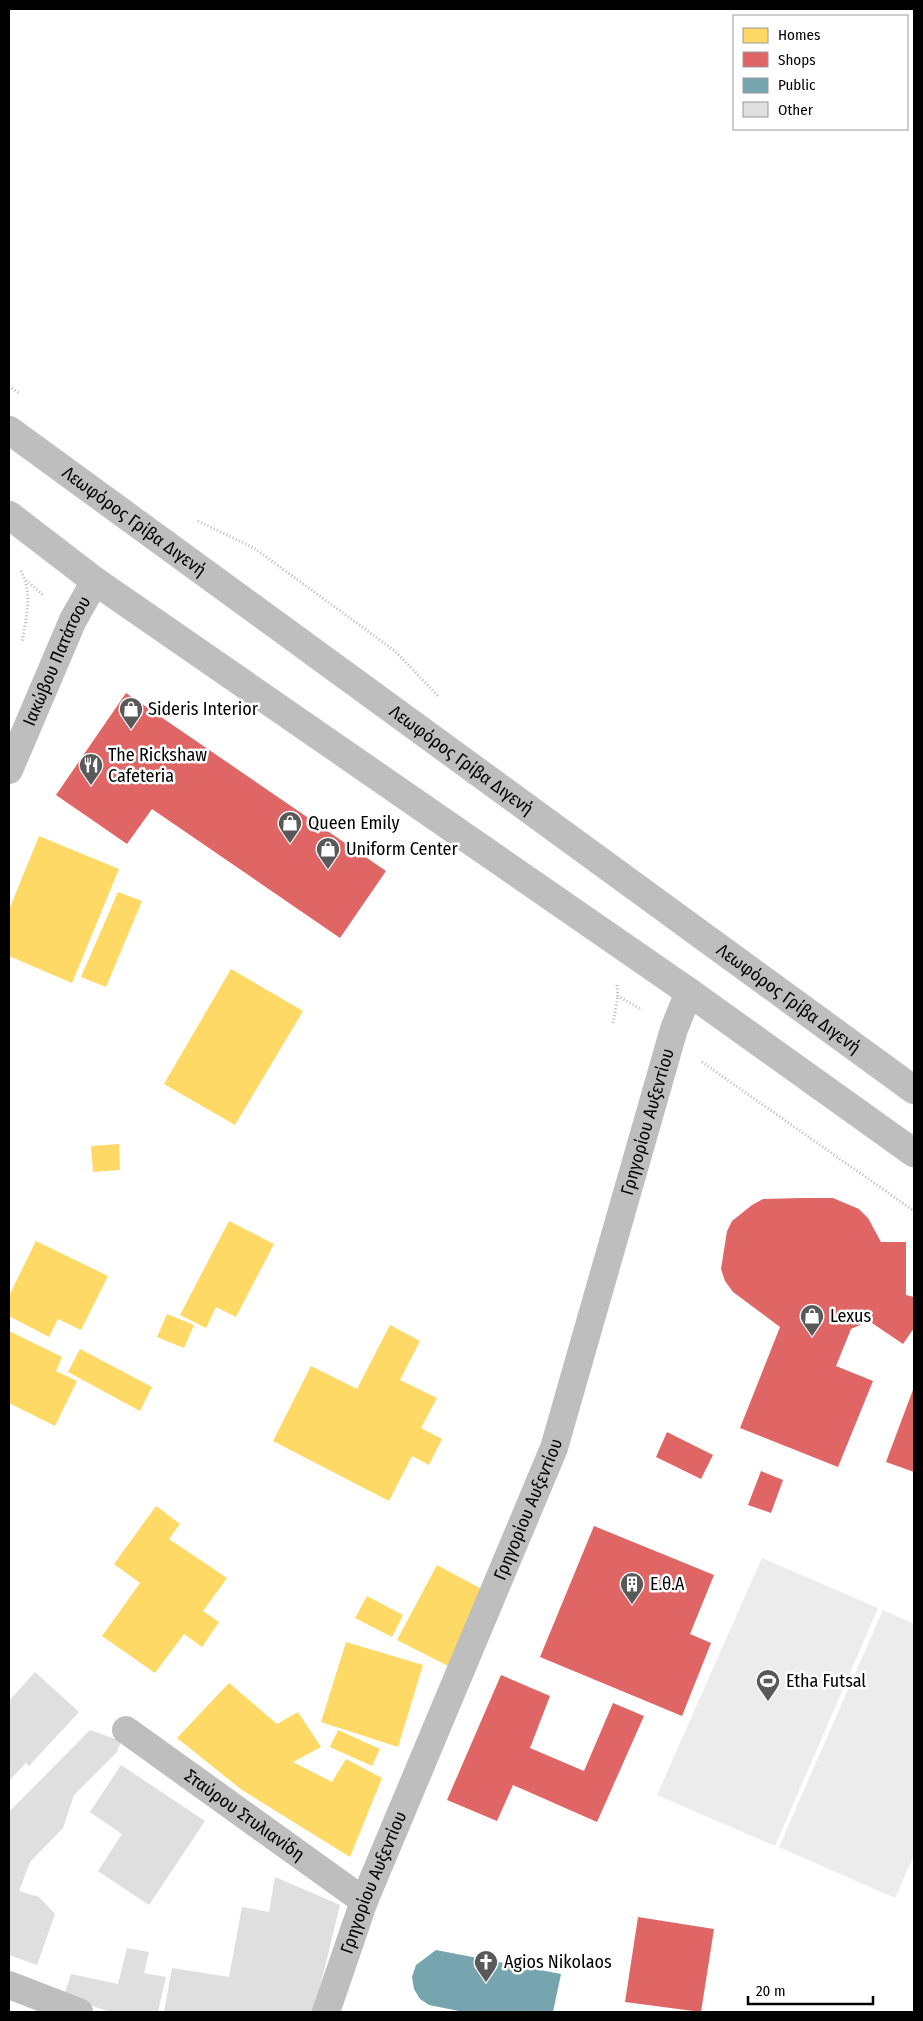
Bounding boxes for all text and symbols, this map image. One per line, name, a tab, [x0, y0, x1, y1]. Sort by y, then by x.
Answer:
legend	[733, 15, 908, 130]
text: Homes	[778, 26, 820, 44]
text: Shops	[778, 51, 816, 69]
text: Public	[778, 76, 816, 94]
text: Other	[778, 101, 814, 119]
street label: Λεωφόρος Γρίβα Διγενή	[58, 462, 211, 581]
street label: Ιακώβου Πατάτσου	[18, 592, 95, 729]
shop icon: Sideris Interior	[118, 696, 144, 730]
place label: Sideris Interior	[148, 698, 259, 720]
street label: Λεωφόρος Γρίβα Διγενή	[385, 700, 538, 820]
place label: The Rickshaw Cafeteria	[108, 744, 207, 787]
restaurant icon: The Rickshaw Cafeteria	[78, 752, 104, 786]
shop icon: Queen Emily	[277, 810, 303, 844]
place label: Queen Emily	[308, 812, 399, 834]
shop icon: Uniform Center	[315, 836, 341, 870]
place label: Uniform Center	[346, 838, 458, 860]
street label: Λεωφόρος Γρίβα Διγενή	[712, 939, 865, 1058]
street label: Γρηγορίου Αυξεντίου	[616, 1046, 679, 1197]
shop icon: Lexus	[799, 1303, 825, 1337]
place label: Lexus	[830, 1305, 871, 1327]
street label: Γρηγορίου Αυξεντίου	[489, 1436, 567, 1583]
building icon: Ε.θ.Α	[619, 1571, 645, 1605]
place label: Ε.θ.Α	[650, 1573, 685, 1595]
sports icon: Etha Futsal	[755, 1668, 781, 1702]
place label: Etha Futsal	[786, 1670, 866, 1692]
street label: Σταύρου Στυλιανίδη	[180, 1765, 309, 1866]
street label: Γρηγορίου Αυξεντίου	[336, 1808, 411, 1957]
church icon: Agios Nikolaos	[473, 1949, 499, 1983]
place label: Agios Nikolaos	[504, 1951, 612, 1973]
scale bar	[748, 1974, 873, 2006]
text: 20 m	[756, 1982, 786, 2000]

